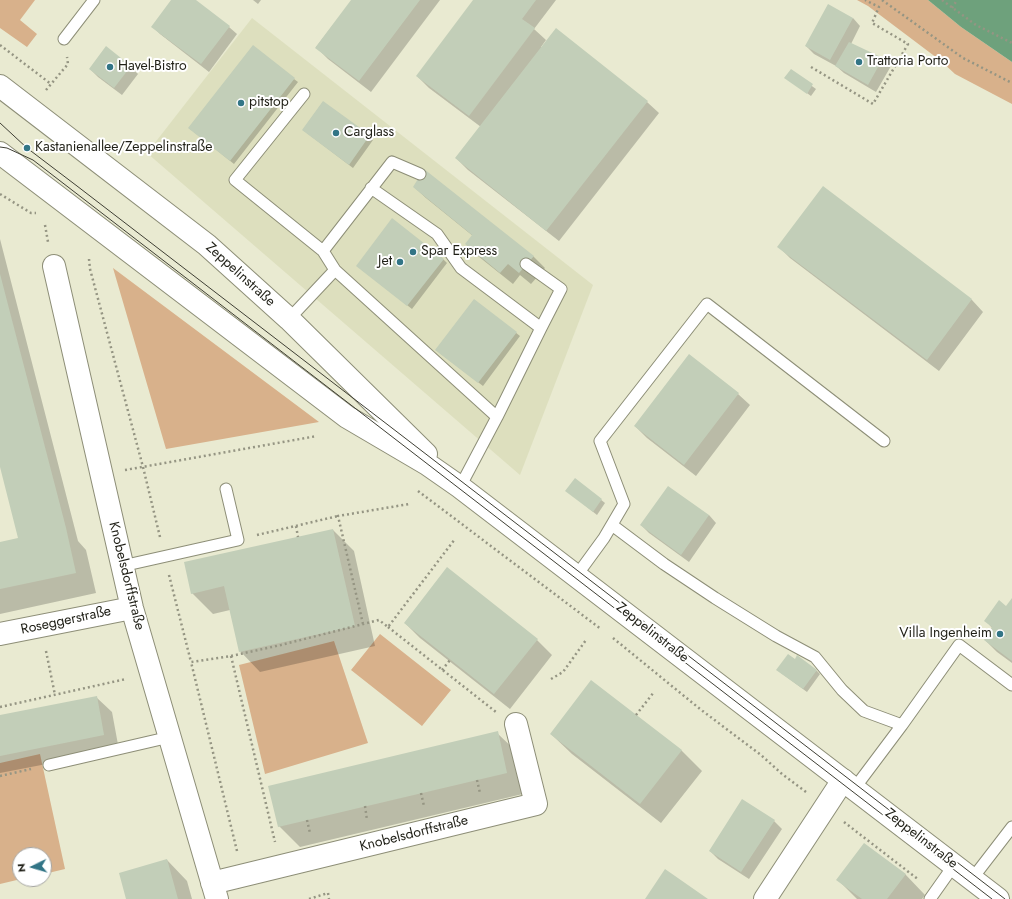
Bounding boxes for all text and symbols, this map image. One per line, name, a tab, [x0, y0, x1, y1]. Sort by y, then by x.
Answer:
place label: Trattoria Porto	[867, 54, 948, 70]
marker: Trattoria Porto	[854, 57, 864, 67]
place label: Havel-Bistro	[118, 59, 187, 75]
marker: Havel-Bistro	[105, 62, 115, 72]
place label: pitstop	[249, 95, 289, 111]
marker: pitstop	[236, 98, 246, 108]
place label: Carglass	[344, 125, 394, 141]
marker: Carglass	[331, 128, 341, 138]
place label: Kastanienallee/Zeppelinstraße	[35, 140, 212, 156]
marker: Kastanienallee/Zeppelinstraße	[22, 143, 32, 153]
street label: Zeppelinstraße	[202, 239, 278, 311]
place label: Spar Express	[421, 244, 497, 260]
marker: Spar Express	[408, 247, 418, 257]
place label: Jet	[378, 254, 392, 270]
marker: Jet	[395, 257, 405, 267]
street label: Knobelsdorffstraße	[104, 520, 148, 632]
street label: Zeppelinstraße	[612, 599, 692, 667]
street label: Roseggerstraße	[19, 603, 113, 639]
place label: Villa Ingenheim	[899, 626, 992, 642]
marker: Villa Ingenheim	[995, 629, 1005, 639]
street label: Zeppelinstraße	[881, 805, 961, 873]
street label: Knobelsdorffstraße	[358, 812, 470, 856]
north arrow	[12, 847, 52, 887]
text: N	[13, 863, 29, 873]

